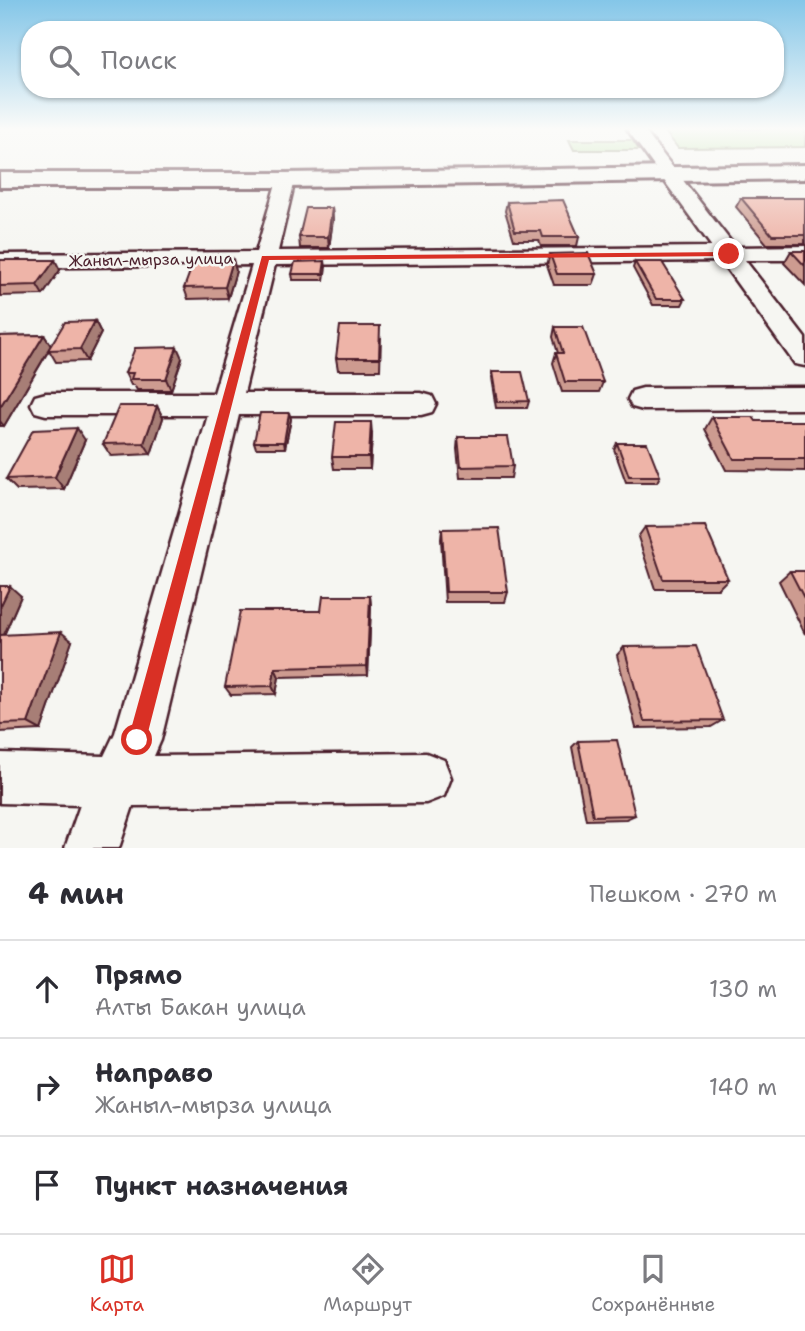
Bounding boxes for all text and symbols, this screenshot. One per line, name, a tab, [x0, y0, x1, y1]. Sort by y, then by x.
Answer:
search box	[21, 21, 784, 98]
icon: search	[45, 41, 83, 79]
text: Поиск	[101, 42, 177, 77]
route end	[713, 238, 744, 269]
street label: Жаныл-мырза улица	[69, 248, 234, 271]
route start	[121, 724, 152, 755]
text: 4 мин	[28, 873, 124, 914]
text: Пешком · 270 m	[589, 879, 777, 909]
text: Прямо	[95, 957, 183, 992]
icon: ahead	[28, 970, 66, 1008]
text: 130 m	[709, 974, 777, 1004]
text: Алты Бакан улица	[95, 992, 306, 1022]
text: Направо	[95, 1055, 213, 1090]
icon: right	[28, 1068, 66, 1106]
text: 140 m	[709, 1072, 777, 1102]
text: Жаныл-мырза улица	[95, 1090, 332, 1120]
icon: arrive	[28, 1166, 66, 1204]
text: Пункт назначения	[95, 1168, 348, 1203]
tab: Карта	[90, 1250, 144, 1317]
tab: Маршрут	[323, 1250, 412, 1317]
tab: Сохранённые	[591, 1250, 715, 1317]

